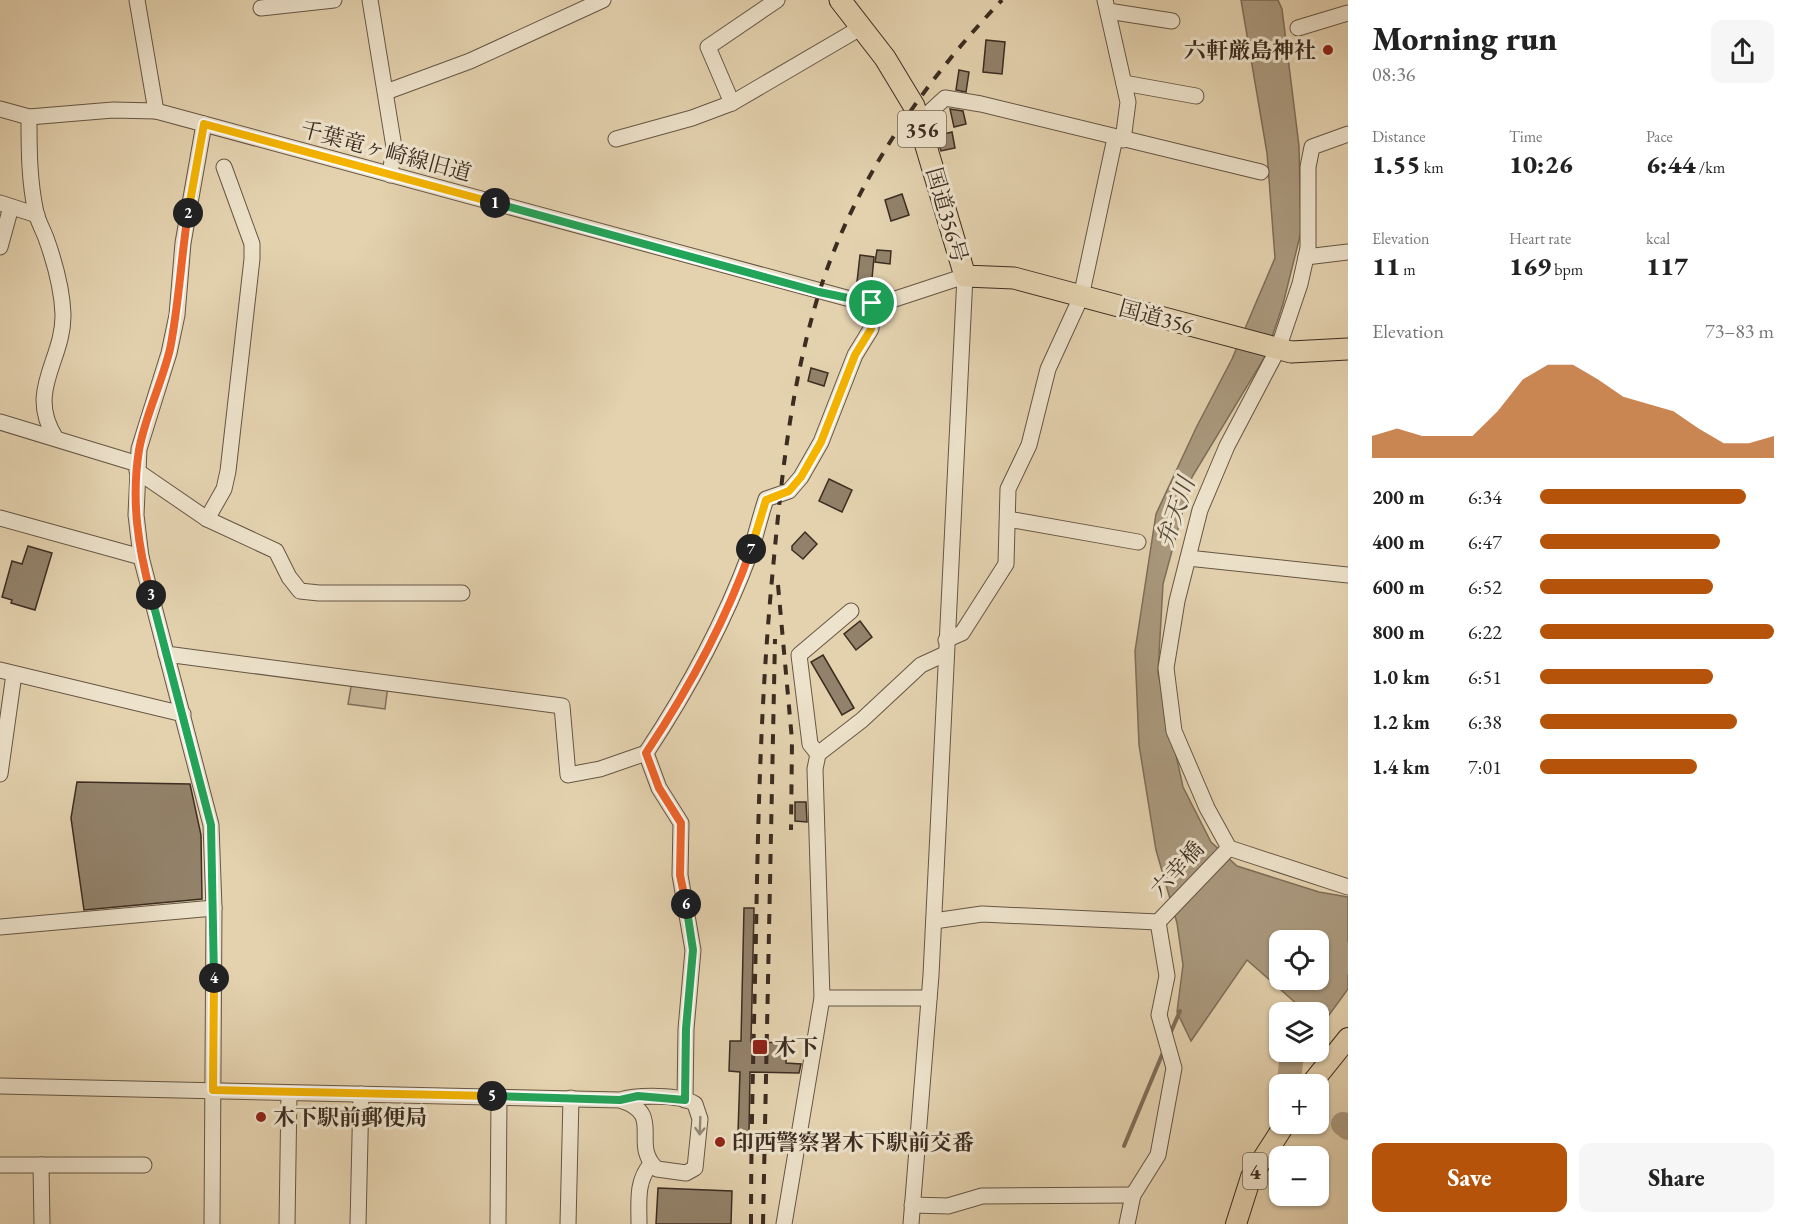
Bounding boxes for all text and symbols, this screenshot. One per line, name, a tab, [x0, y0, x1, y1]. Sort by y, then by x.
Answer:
text: Morning run	[1372, 17, 1557, 60]
button: share	[1711, 20, 1774, 83]
place label: 六軒厳島神社	[1184, 36, 1316, 65]
marker: 六軒厳島神社	[1321, 43, 1335, 57]
text: 08:36	[1372, 61, 1415, 87]
road number: 356	[898, 111, 946, 147]
street label: 千葉竜ヶ崎線旧道	[297, 114, 475, 188]
text: Distance	[1372, 126, 1425, 147]
text: Time	[1509, 126, 1542, 147]
text: Pace	[1646, 126, 1673, 147]
text: 1.55	[1372, 147, 1421, 181]
text: 10:26	[1509, 147, 1573, 181]
text: 6:44	[1646, 147, 1696, 181]
text: km	[1421, 157, 1444, 178]
text: /km	[1696, 157, 1725, 178]
street label: 国道356号	[920, 164, 974, 266]
pin: 1	[480, 188, 510, 218]
text: 1	[491, 192, 499, 213]
pin: 2	[173, 198, 203, 228]
text: 2	[184, 202, 192, 223]
text: Elevation	[1372, 228, 1430, 249]
text: Heart rate	[1509, 228, 1571, 249]
text: kcal	[1646, 228, 1670, 249]
text: 11	[1372, 249, 1400, 283]
text: 169	[1509, 249, 1551, 283]
text: 117	[1646, 249, 1688, 283]
text: m	[1400, 259, 1416, 280]
text: bpm	[1551, 259, 1583, 280]
pin	[846, 277, 897, 328]
icon: arrive	[855, 286, 888, 319]
street label: 国道356	[1116, 293, 1197, 341]
text: Elevation	[1372, 318, 1444, 344]
text: 73–83 m	[1705, 318, 1774, 344]
water label: 弁天川	[1149, 470, 1202, 551]
text: 200 m	[1372, 484, 1425, 510]
text: 6:34	[1468, 484, 1502, 510]
text: 400 m	[1372, 529, 1425, 555]
text: 6:47	[1468, 529, 1502, 555]
pin: 7	[736, 534, 766, 564]
text: 7	[747, 538, 755, 559]
text: 600 m	[1372, 574, 1425, 600]
text: 6:52	[1468, 574, 1502, 600]
pin: 3	[136, 580, 166, 610]
text: 3	[147, 584, 155, 605]
text: 800 m	[1372, 619, 1425, 645]
text: 6:22	[1468, 619, 1502, 645]
text: 1.0 km	[1372, 664, 1430, 690]
text: 6:51	[1468, 664, 1502, 690]
text: 1.2 km	[1372, 709, 1430, 735]
text: 6:38	[1468, 709, 1502, 735]
text: 1.4 km	[1372, 754, 1430, 780]
text: 7:01	[1468, 754, 1502, 780]
street label: 六幸橋	[1144, 835, 1210, 903]
pin: 6	[671, 889, 701, 919]
text: 6	[682, 893, 690, 914]
map controls	[1269, 930, 1329, 1206]
button: locate	[1269, 930, 1329, 990]
pin: 4	[199, 963, 229, 993]
text: 4	[210, 967, 218, 988]
button: layers	[1269, 1002, 1329, 1062]
place label: 木下	[774, 1033, 818, 1062]
marker: 木下	[751, 1038, 769, 1056]
button: +	[1269, 1074, 1329, 1134]
pin: 5	[477, 1081, 507, 1111]
text: 5	[488, 1085, 496, 1106]
place label: 木下駅前郵便局	[273, 1103, 427, 1132]
marker: 木下駅前郵便局	[254, 1110, 268, 1124]
one-way arrow	[694, 1116, 705, 1136]
place label: 印西警察署木下駅前交番	[732, 1128, 974, 1157]
marker: 印西警察署木下駅前交番	[713, 1135, 727, 1149]
button: Save	[1372, 1143, 1567, 1212]
button: Share	[1579, 1143, 1774, 1212]
button: −	[1269, 1146, 1329, 1206]
road number: 4	[1243, 1153, 1267, 1189]

